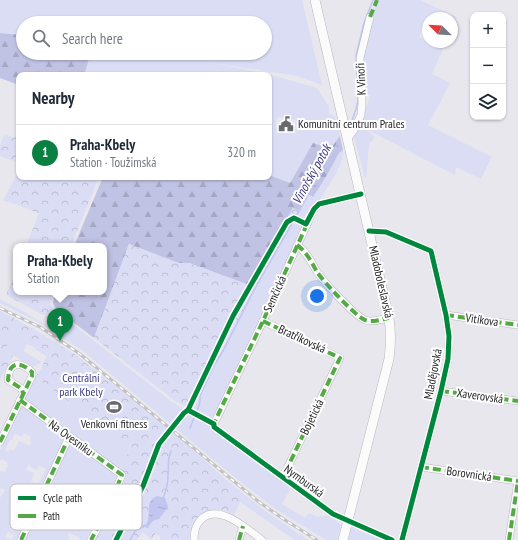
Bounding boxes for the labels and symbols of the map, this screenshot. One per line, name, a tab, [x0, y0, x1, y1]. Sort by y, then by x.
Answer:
north arrow	[422, 12, 458, 48]
street label: K Vinoři	[352, 62, 369, 96]
public building icon: Komunitní centrum Prales	[277, 115, 295, 133]
place label: Komunitní centrum Prales	[298, 116, 405, 131]
water label: Vinořský potok	[288, 140, 336, 207]
street label: Mladoboleslavská	[366, 244, 397, 320]
street label: Semčická	[260, 273, 289, 314]
your location	[307, 286, 327, 306]
pin: 1	[47, 308, 73, 341]
street label: Vitíkova	[464, 310, 500, 329]
street label: Bratříkovská	[276, 321, 329, 356]
street label: Mladějovská	[420, 347, 445, 400]
park label: Centrální park Kbely	[59, 370, 103, 399]
street label: Xaverovská	[456, 385, 504, 406]
street label: Bojetická	[296, 396, 327, 437]
sports icon: Venkovní fitness	[105, 398, 123, 416]
street label: Na Ovesníku	[46, 416, 97, 459]
place label: Venkovní fitness	[80, 416, 147, 431]
street label: Nymburská	[281, 461, 327, 500]
street label: Borovnická	[446, 463, 493, 484]
legend	[10, 484, 142, 530]
text: Cycle path	[43, 491, 82, 505]
text: Path	[43, 509, 60, 523]

